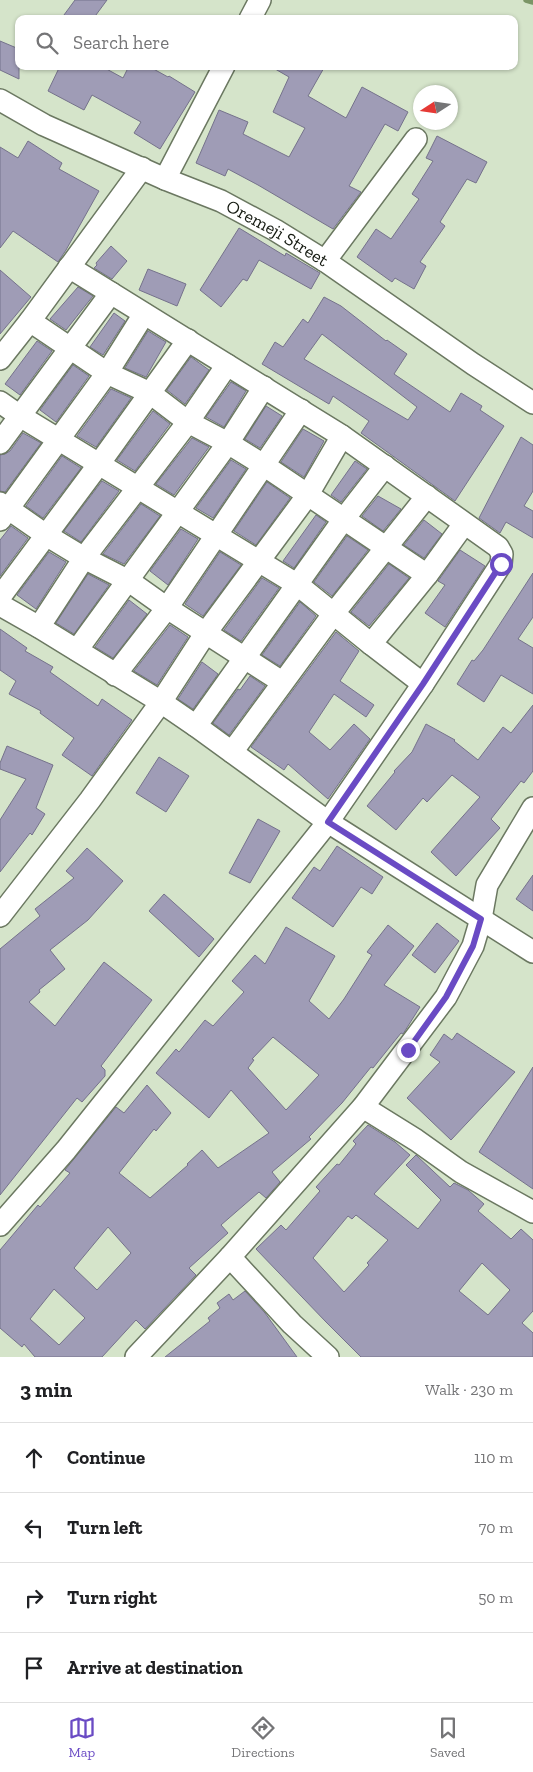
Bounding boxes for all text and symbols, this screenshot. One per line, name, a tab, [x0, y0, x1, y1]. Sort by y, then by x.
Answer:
search box	[15, 15, 518, 70]
icon: search	[33, 29, 61, 57]
text: Search here	[73, 31, 169, 54]
north arrow	[413, 85, 458, 130]
street label: Oremeji Street	[222, 195, 333, 271]
route start	[490, 553, 513, 576]
route end	[397, 1039, 420, 1062]
text: 3 min	[20, 1377, 72, 1402]
text: Walk · 230 m	[425, 1380, 513, 1399]
icon: ahead	[20, 1444, 48, 1472]
text: Continue	[67, 1446, 145, 1469]
text: 110 m	[474, 1448, 513, 1467]
icon: left	[20, 1514, 48, 1542]
text: Turn left	[67, 1516, 142, 1539]
text: 70 m	[479, 1518, 513, 1537]
icon: right	[20, 1584, 48, 1612]
text: Turn right	[67, 1586, 157, 1609]
text: 50 m	[478, 1588, 513, 1607]
icon: arrive	[20, 1654, 48, 1682]
text: Arrive at destination	[67, 1656, 243, 1679]
tab: Map	[68, 1714, 96, 1761]
tab: Directions	[231, 1714, 295, 1761]
tab: Saved	[430, 1714, 465, 1761]

